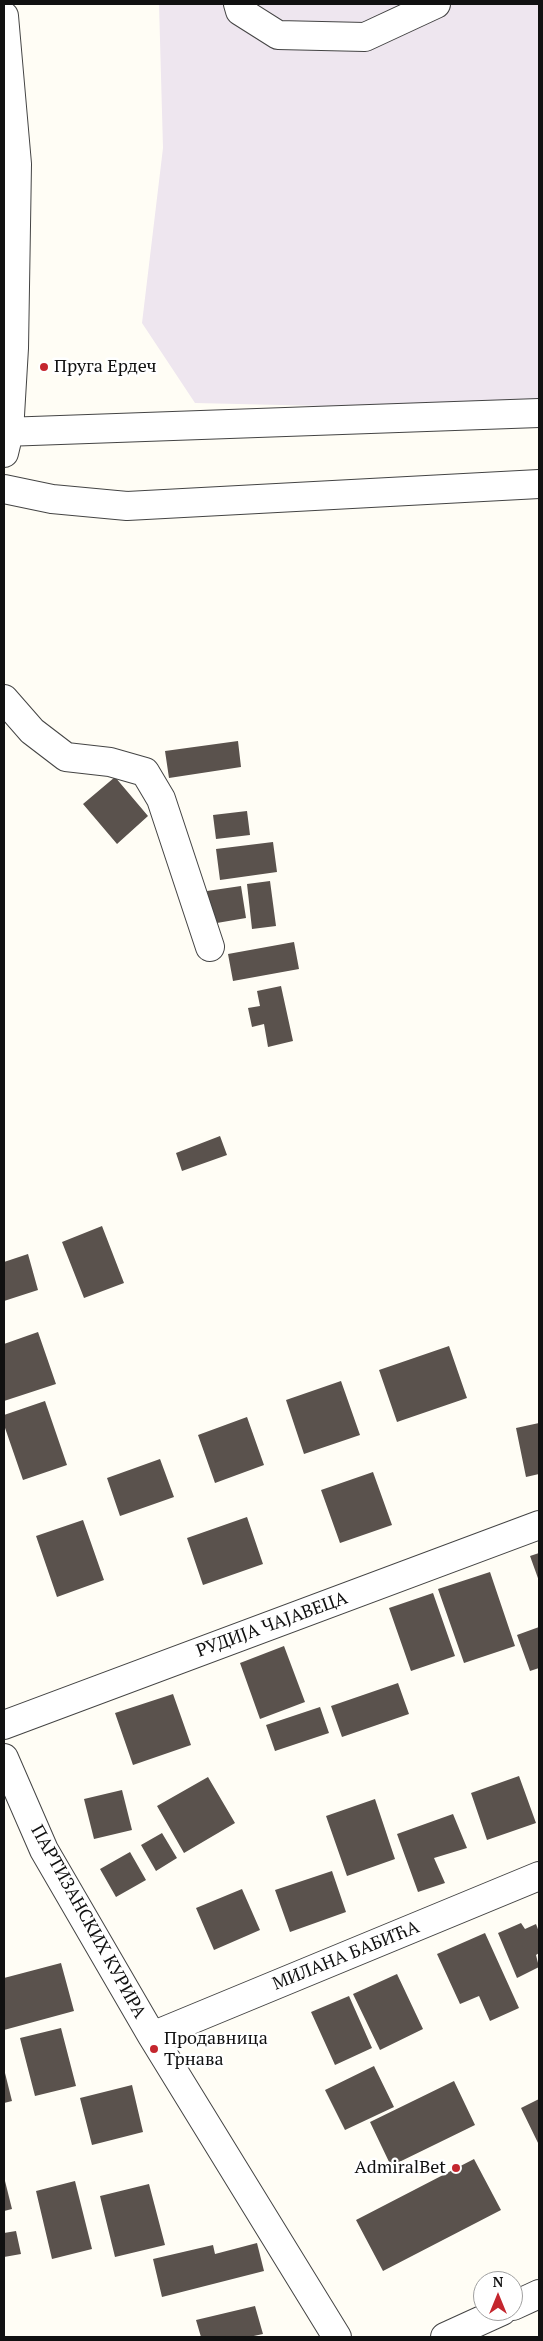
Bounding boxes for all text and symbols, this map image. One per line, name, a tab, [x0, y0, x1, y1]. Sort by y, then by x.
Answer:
place label: Пруга Ердеч	[54, 356, 157, 378]
marker: Пруга Ердеч	[38, 361, 50, 373]
street label: РУДИЈА ЧАЈАВЕЦА	[194, 1588, 350, 1662]
street label: ПАРТИЗАНСКИХ КУРИРА	[26, 1822, 150, 2022]
street label: МИЛАНА БАБИЋА	[270, 1917, 422, 1995]
place label: Продавница Трнава	[164, 2028, 268, 2070]
marker: Продавница Трнава	[148, 2043, 160, 2055]
place label: AdmiralBet	[355, 2157, 446, 2179]
marker: AdmiralBet	[450, 2162, 462, 2174]
north arrow	[473, 2271, 523, 2321]
text: N	[493, 2272, 503, 2291]

